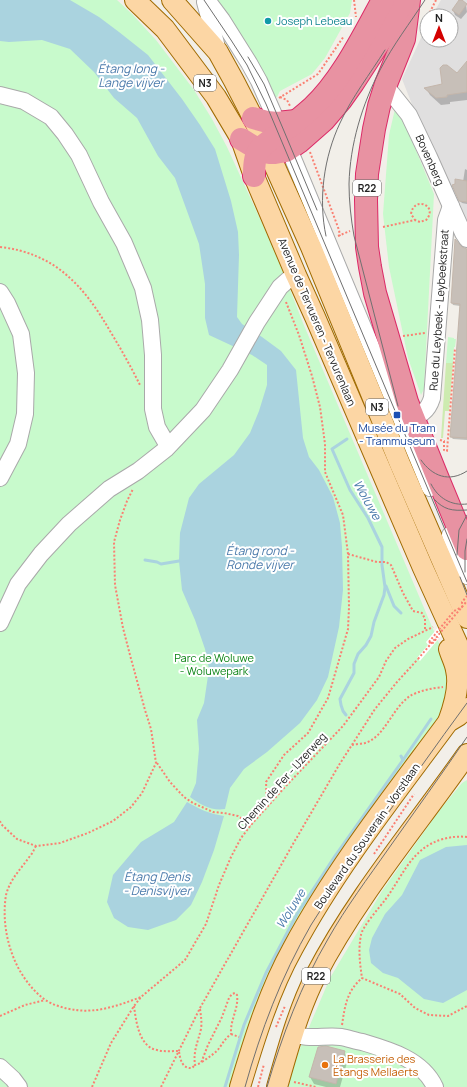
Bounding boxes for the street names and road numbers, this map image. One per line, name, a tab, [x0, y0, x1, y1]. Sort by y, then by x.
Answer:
road number: N3	[194, 75, 216, 91]
street label: Bovenberg	[413, 132, 448, 188]
road number: R22	[353, 180, 381, 196]
street label: Rue du Leybeek - Leybeekstraat	[425, 229, 452, 391]
street label: Avenue de Tervueren - Tervurenlaan	[275, 235, 360, 408]
road number: N3	[366, 399, 388, 415]
street label: Chemin de Fer - IJzerweg	[234, 729, 329, 832]
street label: Boulevard du Souverain - Vorstlaan	[310, 760, 423, 912]
road number: R22	[302, 968, 330, 984]

